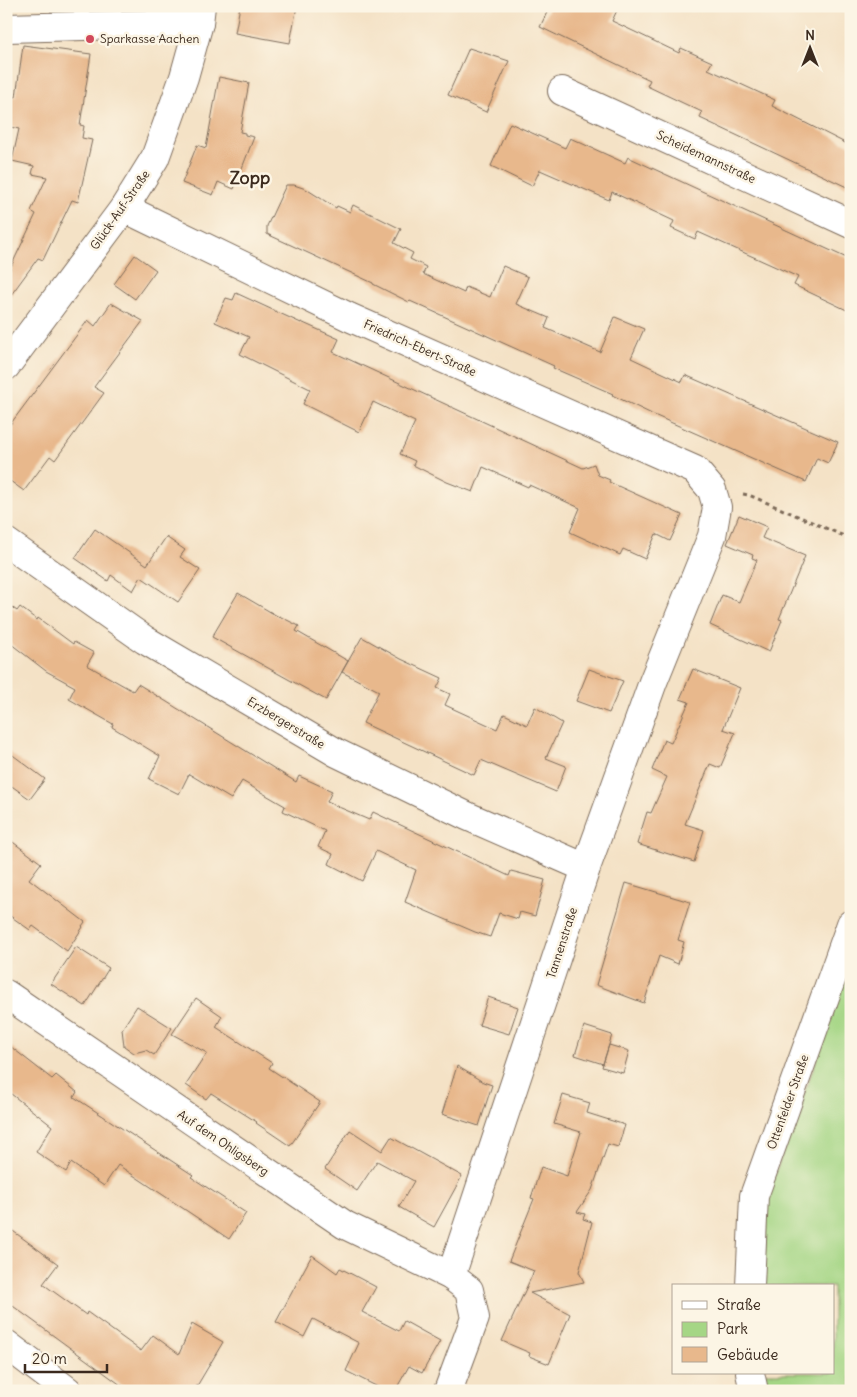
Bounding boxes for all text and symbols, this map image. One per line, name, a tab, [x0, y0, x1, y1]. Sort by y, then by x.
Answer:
north arrow	[784, 22, 834, 72]
text: N	[805, 26, 815, 44]
place label: Sparkasse Aachen	[100, 31, 199, 46]
marker: Sparkasse Aachen	[84, 33, 96, 45]
street label: Scheidemannstraße	[654, 127, 758, 186]
district label: Zopp	[230, 166, 270, 189]
street label: Glück-Auf-Straße	[87, 167, 153, 252]
street label: Friedrich-Ebert-Straße	[362, 316, 479, 379]
street label: Erzbergerstraße	[245, 694, 328, 752]
street label: Tannenstraße	[543, 905, 580, 980]
street label: Ottenfelder Straße	[763, 1052, 812, 1151]
street label: Auf dem Ohligsberg	[175, 1107, 272, 1179]
legend	[672, 1284, 834, 1374]
text: Straße	[717, 1295, 761, 1314]
text: Park	[717, 1319, 748, 1338]
scale bar	[25, 1342, 108, 1374]
text: Gebäude	[717, 1345, 778, 1364]
text: 20 m	[32, 1349, 67, 1368]

